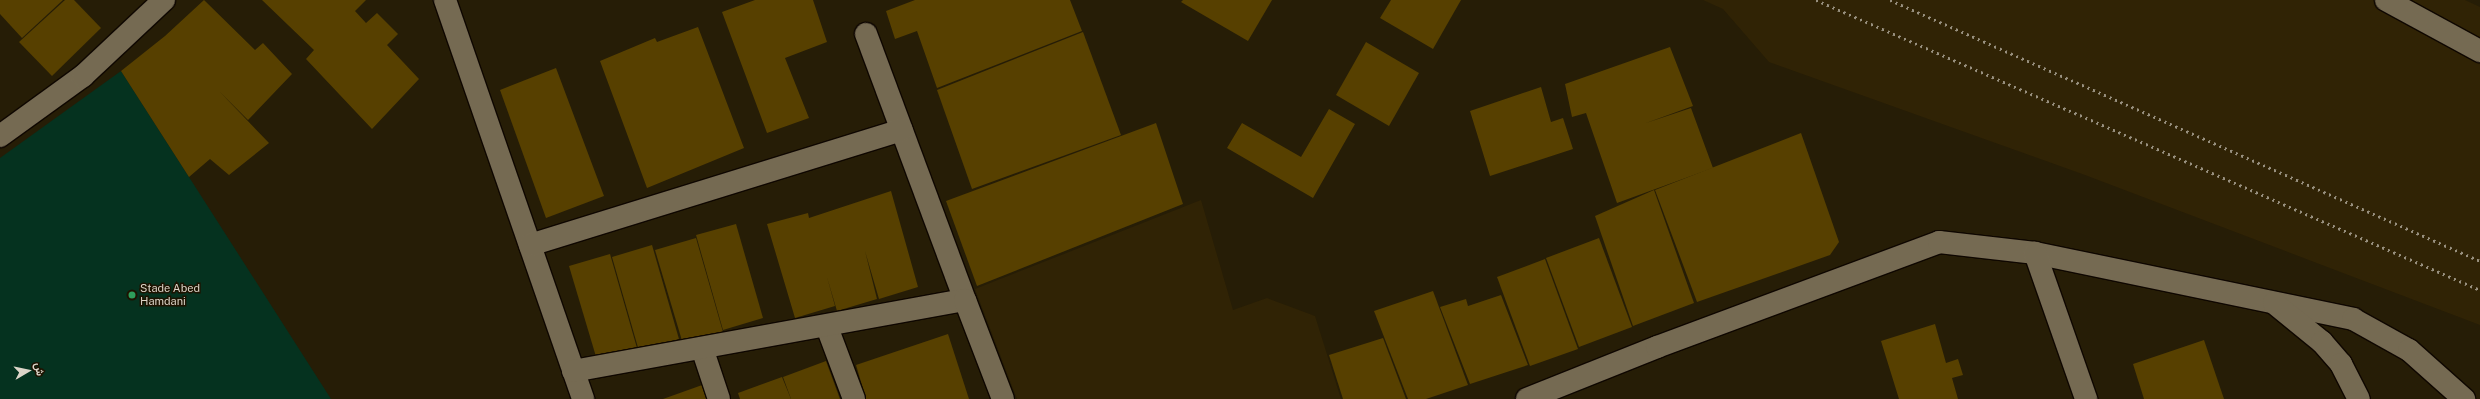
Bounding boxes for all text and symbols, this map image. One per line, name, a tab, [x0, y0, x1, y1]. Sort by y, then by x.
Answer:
place label: Stade Abed Hamdani	[140, 282, 200, 308]
marker: Stade Abed Hamdani	[127, 290, 137, 300]
north arrow	[8, 351, 48, 391]
text: ش	[33, 362, 47, 377]

